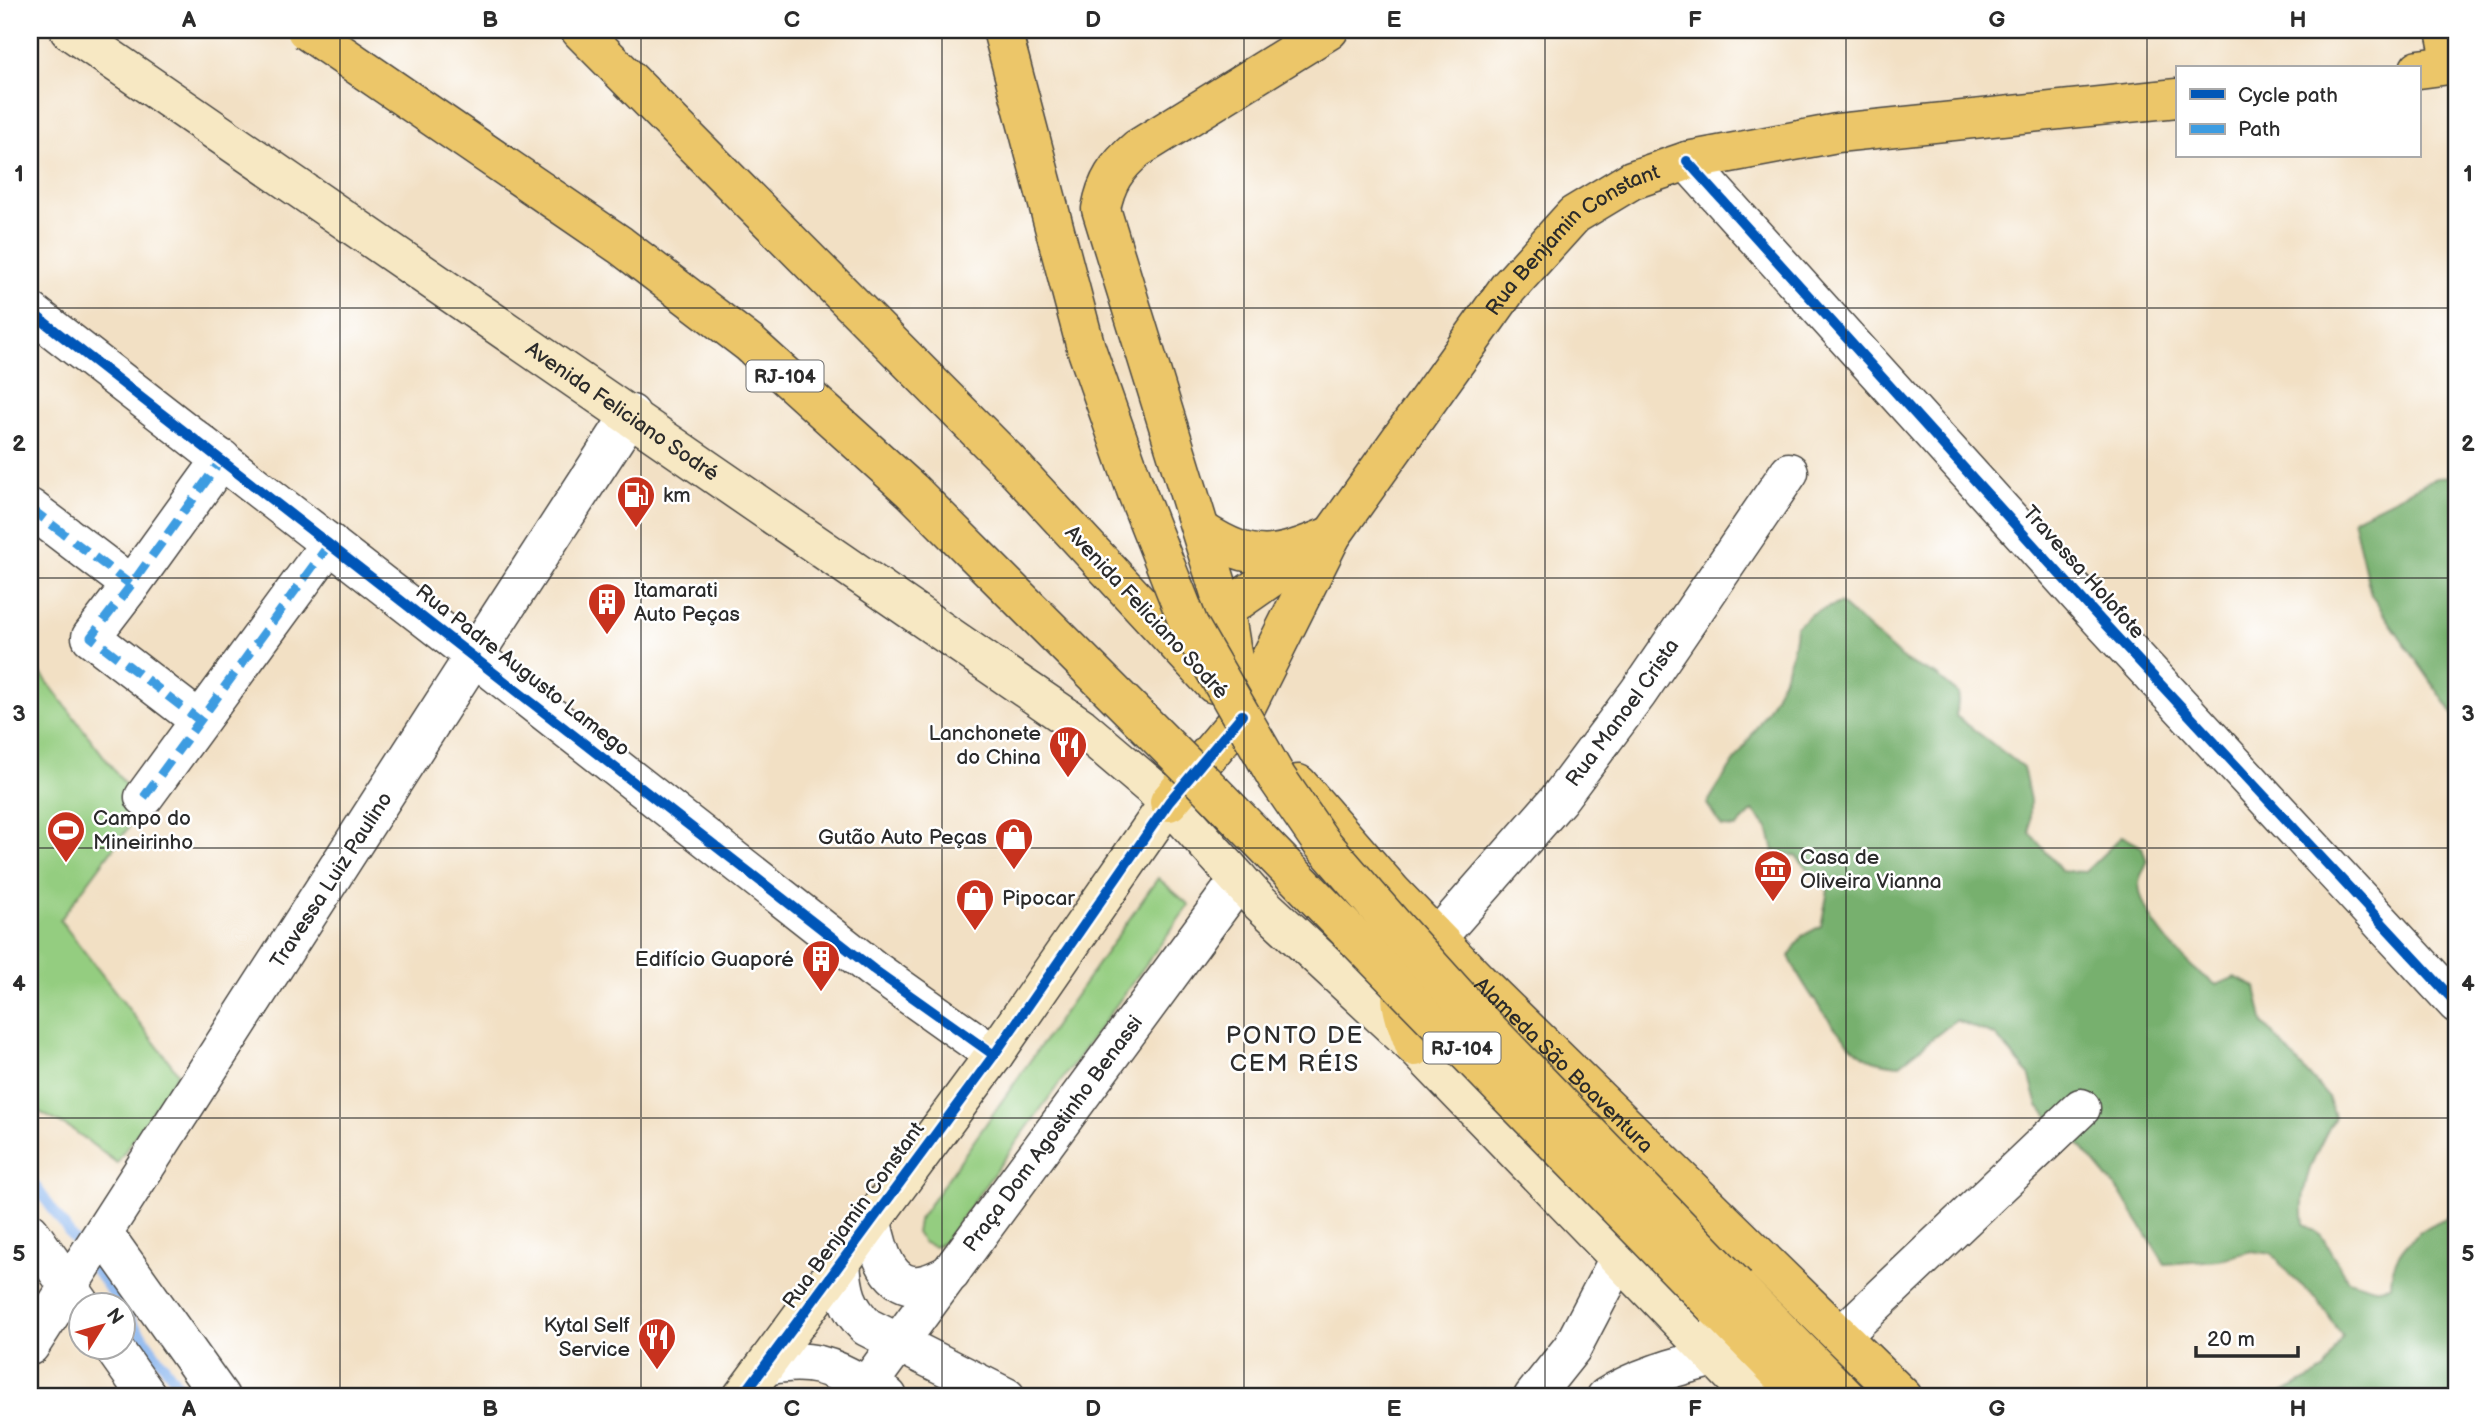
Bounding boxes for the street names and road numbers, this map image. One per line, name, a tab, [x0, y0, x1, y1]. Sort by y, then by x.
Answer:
street label: Rua Benjamin Constant	[1481, 159, 1663, 320]
street label: Avenida Feliciano Sodré	[521, 336, 724, 487]
road number: RJ-104	[746, 360, 824, 392]
street label: Travessa Holofote	[2017, 501, 2150, 644]
street label: Avenida Feliciano Sodré	[1060, 520, 1234, 705]
street label: Rua Padre Augusto Lamego	[411, 579, 635, 762]
street label: Rua Manoel Crista	[1561, 634, 1684, 792]
street label: Travessa Luiz Paulino	[265, 787, 398, 973]
street label: Alameda São Boaventura	[1469, 972, 1658, 1158]
street label: Praça Dom Agostinho Benassi	[958, 1011, 1148, 1256]
road number: RJ-104	[1424, 1032, 1500, 1064]
street label: Rua Benjamin Constant	[777, 1117, 930, 1314]

